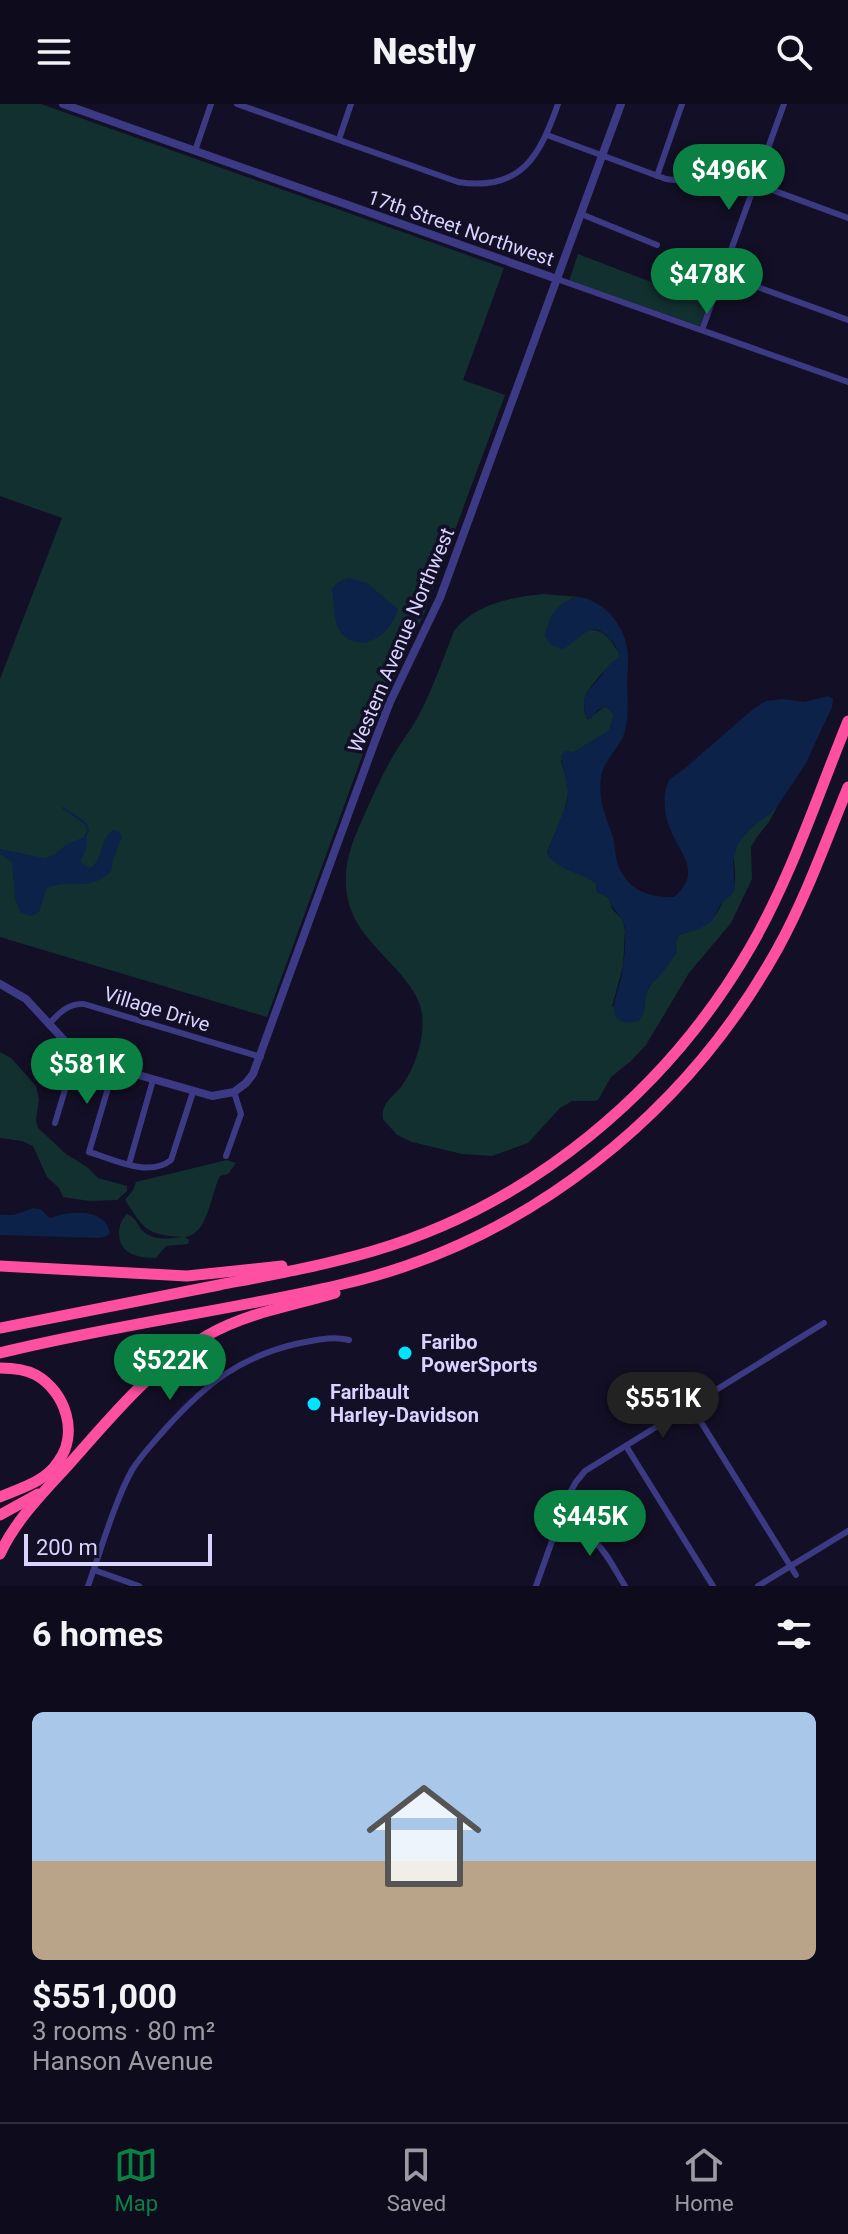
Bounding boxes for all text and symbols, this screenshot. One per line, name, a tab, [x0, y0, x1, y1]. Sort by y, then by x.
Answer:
icon: menu	[32, 30, 76, 74]
icon: search	[772, 30, 816, 74]
text: Nestly	[372, 31, 476, 73]
pin: $496K	[673, 144, 785, 212]
text: $496K	[691, 155, 767, 185]
street label: 17th Street Northwest	[365, 185, 557, 271]
pin: $478K	[651, 248, 763, 316]
text: $478K	[669, 259, 745, 289]
street label: Western Avenue Northwest	[343, 524, 459, 756]
street label: Village Drive	[101, 981, 213, 1037]
pin: $581K	[31, 1038, 143, 1106]
text: $581K	[49, 1049, 125, 1079]
place label: Faribo PowerSports	[421, 1330, 538, 1377]
pin: $522K	[114, 1334, 226, 1402]
marker: Faribo PowerSports	[396, 1344, 414, 1362]
text: $522K	[132, 1345, 208, 1375]
pin: $551K	[607, 1372, 719, 1440]
place label: Faribault Harley-Davidson	[330, 1380, 479, 1427]
text: $551K	[625, 1383, 701, 1413]
marker: Faribault Harley-Davidson	[305, 1395, 323, 1413]
pin: $445K	[534, 1490, 646, 1558]
text: $445K	[552, 1501, 628, 1531]
scale bar	[24, 1530, 212, 1566]
text: 200 m	[36, 1535, 98, 1560]
icon: filters	[772, 1612, 816, 1656]
text: 6 homes	[32, 1614, 163, 1654]
icon: home	[352, 1764, 496, 1908]
text: $551,000	[32, 1976, 177, 2016]
text: 3 rooms · 80 m²	[32, 2016, 215, 2046]
text: Hanson Avenue	[32, 2046, 213, 2076]
tab: Map	[114, 2143, 158, 2216]
tab: Saved	[387, 2143, 446, 2216]
tab: Home	[675, 2143, 734, 2216]

